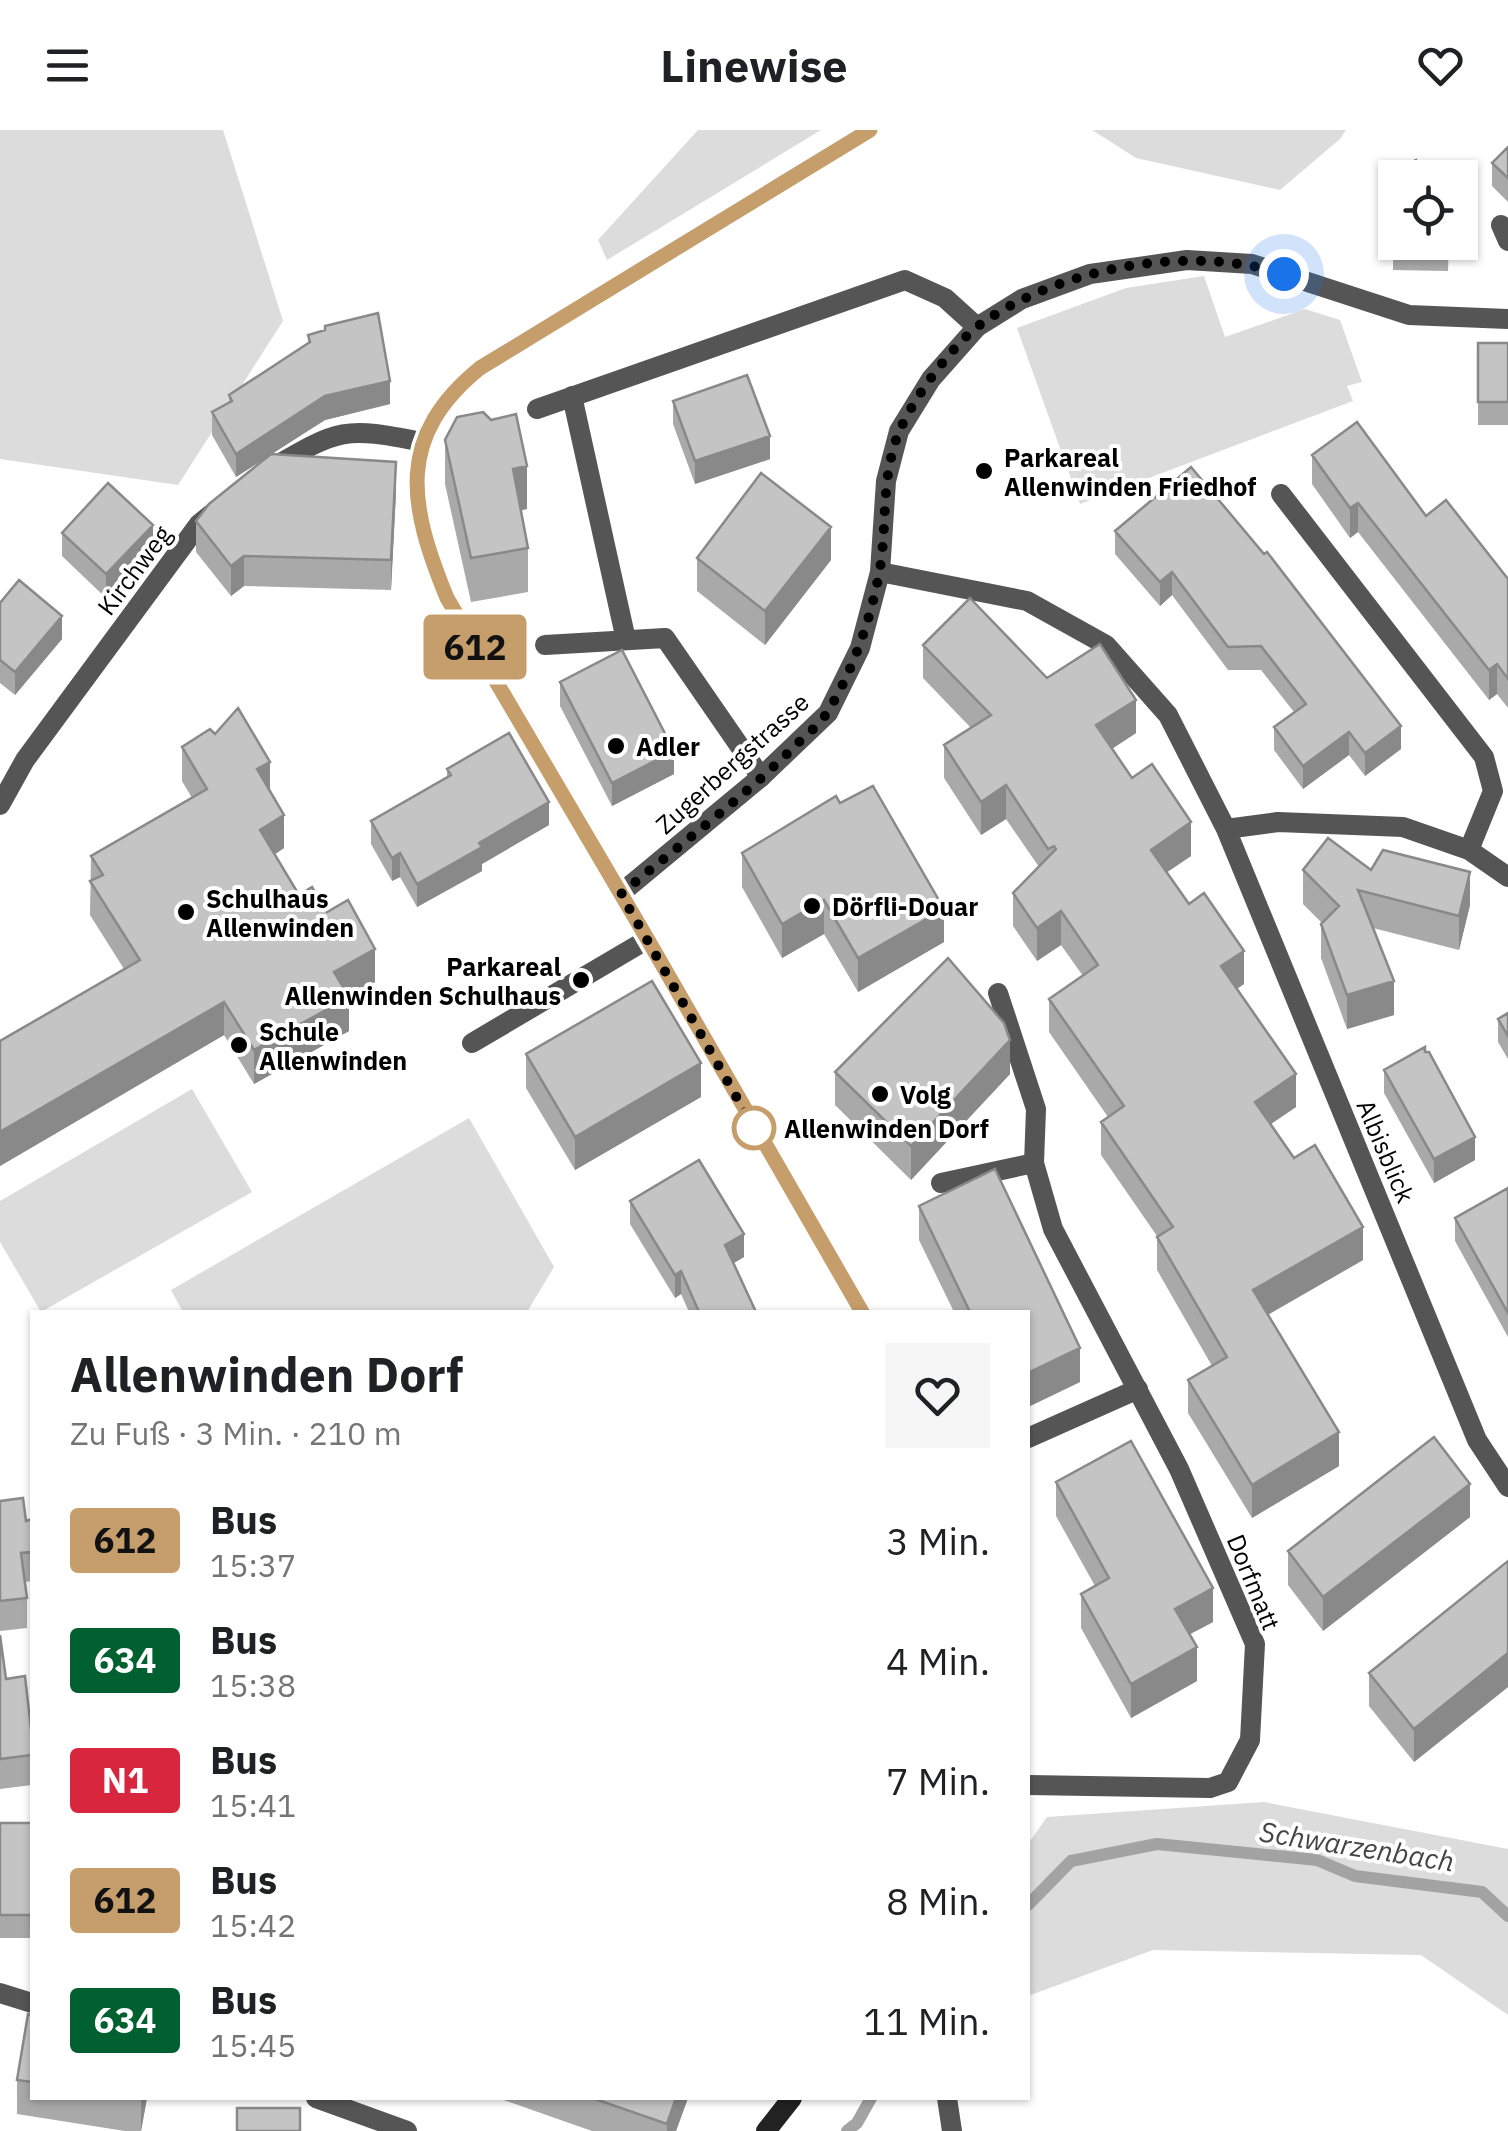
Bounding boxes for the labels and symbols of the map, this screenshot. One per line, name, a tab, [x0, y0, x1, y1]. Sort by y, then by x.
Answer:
your location	[1259, 249, 1309, 299]
place label: Parkareal Allenwinden Friedhof	[1004, 441, 1256, 503]
marker: Parkareal Allenwinden Friedhof	[973, 460, 995, 482]
street label: Kirchweg	[90, 519, 178, 621]
line badge: 612	[418, 614, 532, 680]
street label: Zugerbergstrasse	[648, 685, 816, 841]
place label: Adler	[636, 730, 700, 763]
marker: Adler	[605, 735, 627, 757]
place label: Schulhaus Allenwinden	[206, 882, 354, 944]
place label: Dörfli-Douar	[832, 890, 978, 923]
marker: Dörfli-Douar	[801, 895, 823, 917]
marker: Schulhaus Allenwinden	[175, 901, 197, 923]
place label: Parkareal Allenwinden Schulhaus	[284, 950, 561, 1012]
marker: Parkareal Allenwinden Schulhaus	[570, 969, 592, 991]
place label: Schule Allenwinden	[259, 1015, 407, 1077]
marker: Schule Allenwinden	[228, 1034, 250, 1056]
place label: Volg	[900, 1078, 951, 1111]
marker: Volg	[869, 1083, 891, 1105]
street label: Albisblick	[1350, 1094, 1422, 1208]
marker: Allenwinden Dorf	[733, 1107, 775, 1149]
place label: Allenwinden Dorf	[784, 1112, 989, 1145]
street label: Dorfmatt	[1220, 1529, 1288, 1635]
water label: Schwarzenbach	[1257, 1812, 1457, 1880]

